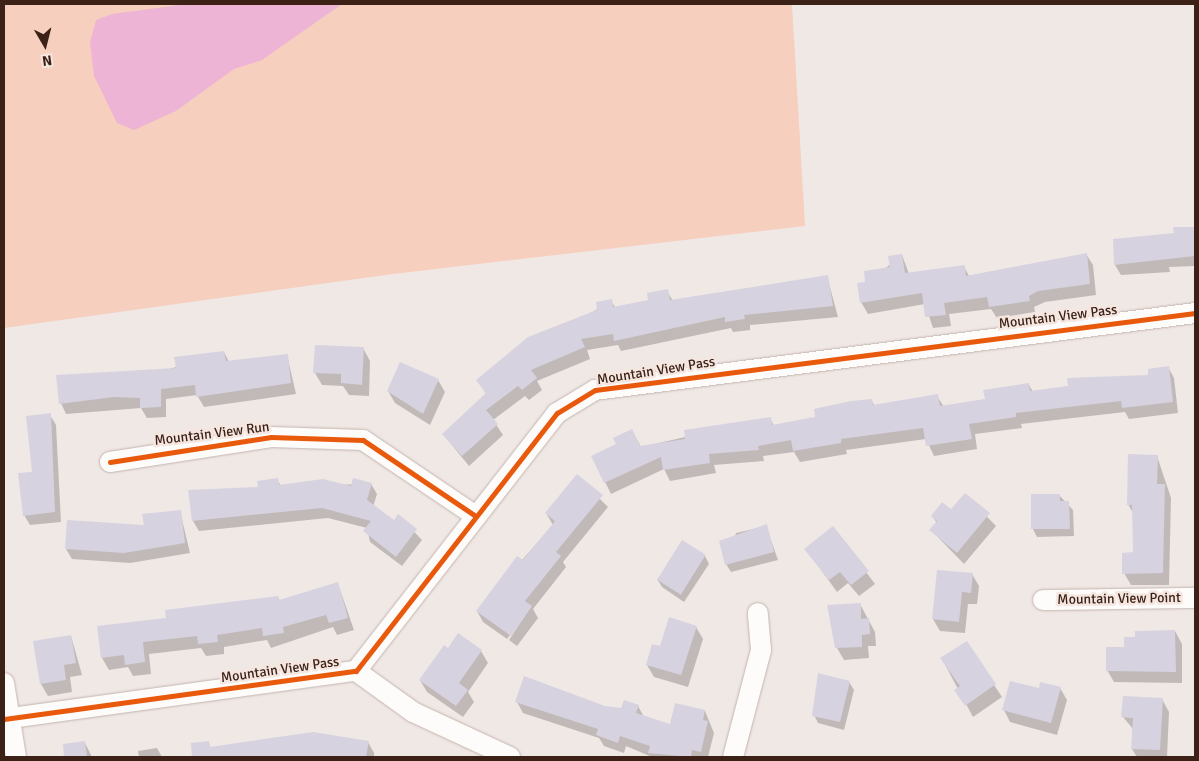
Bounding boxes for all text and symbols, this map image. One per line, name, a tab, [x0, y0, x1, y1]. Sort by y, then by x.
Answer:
north arrow	[20, 20, 70, 70]
text: N	[41, 51, 53, 69]
street label: Mountain View Pass	[998, 301, 1118, 333]
street label: Mountain View Pass	[596, 353, 716, 389]
street label: Mountain View Run	[154, 419, 270, 449]
street label: Mountain View Point	[1057, 590, 1181, 608]
street label: Mountain View Pass	[220, 653, 340, 687]

